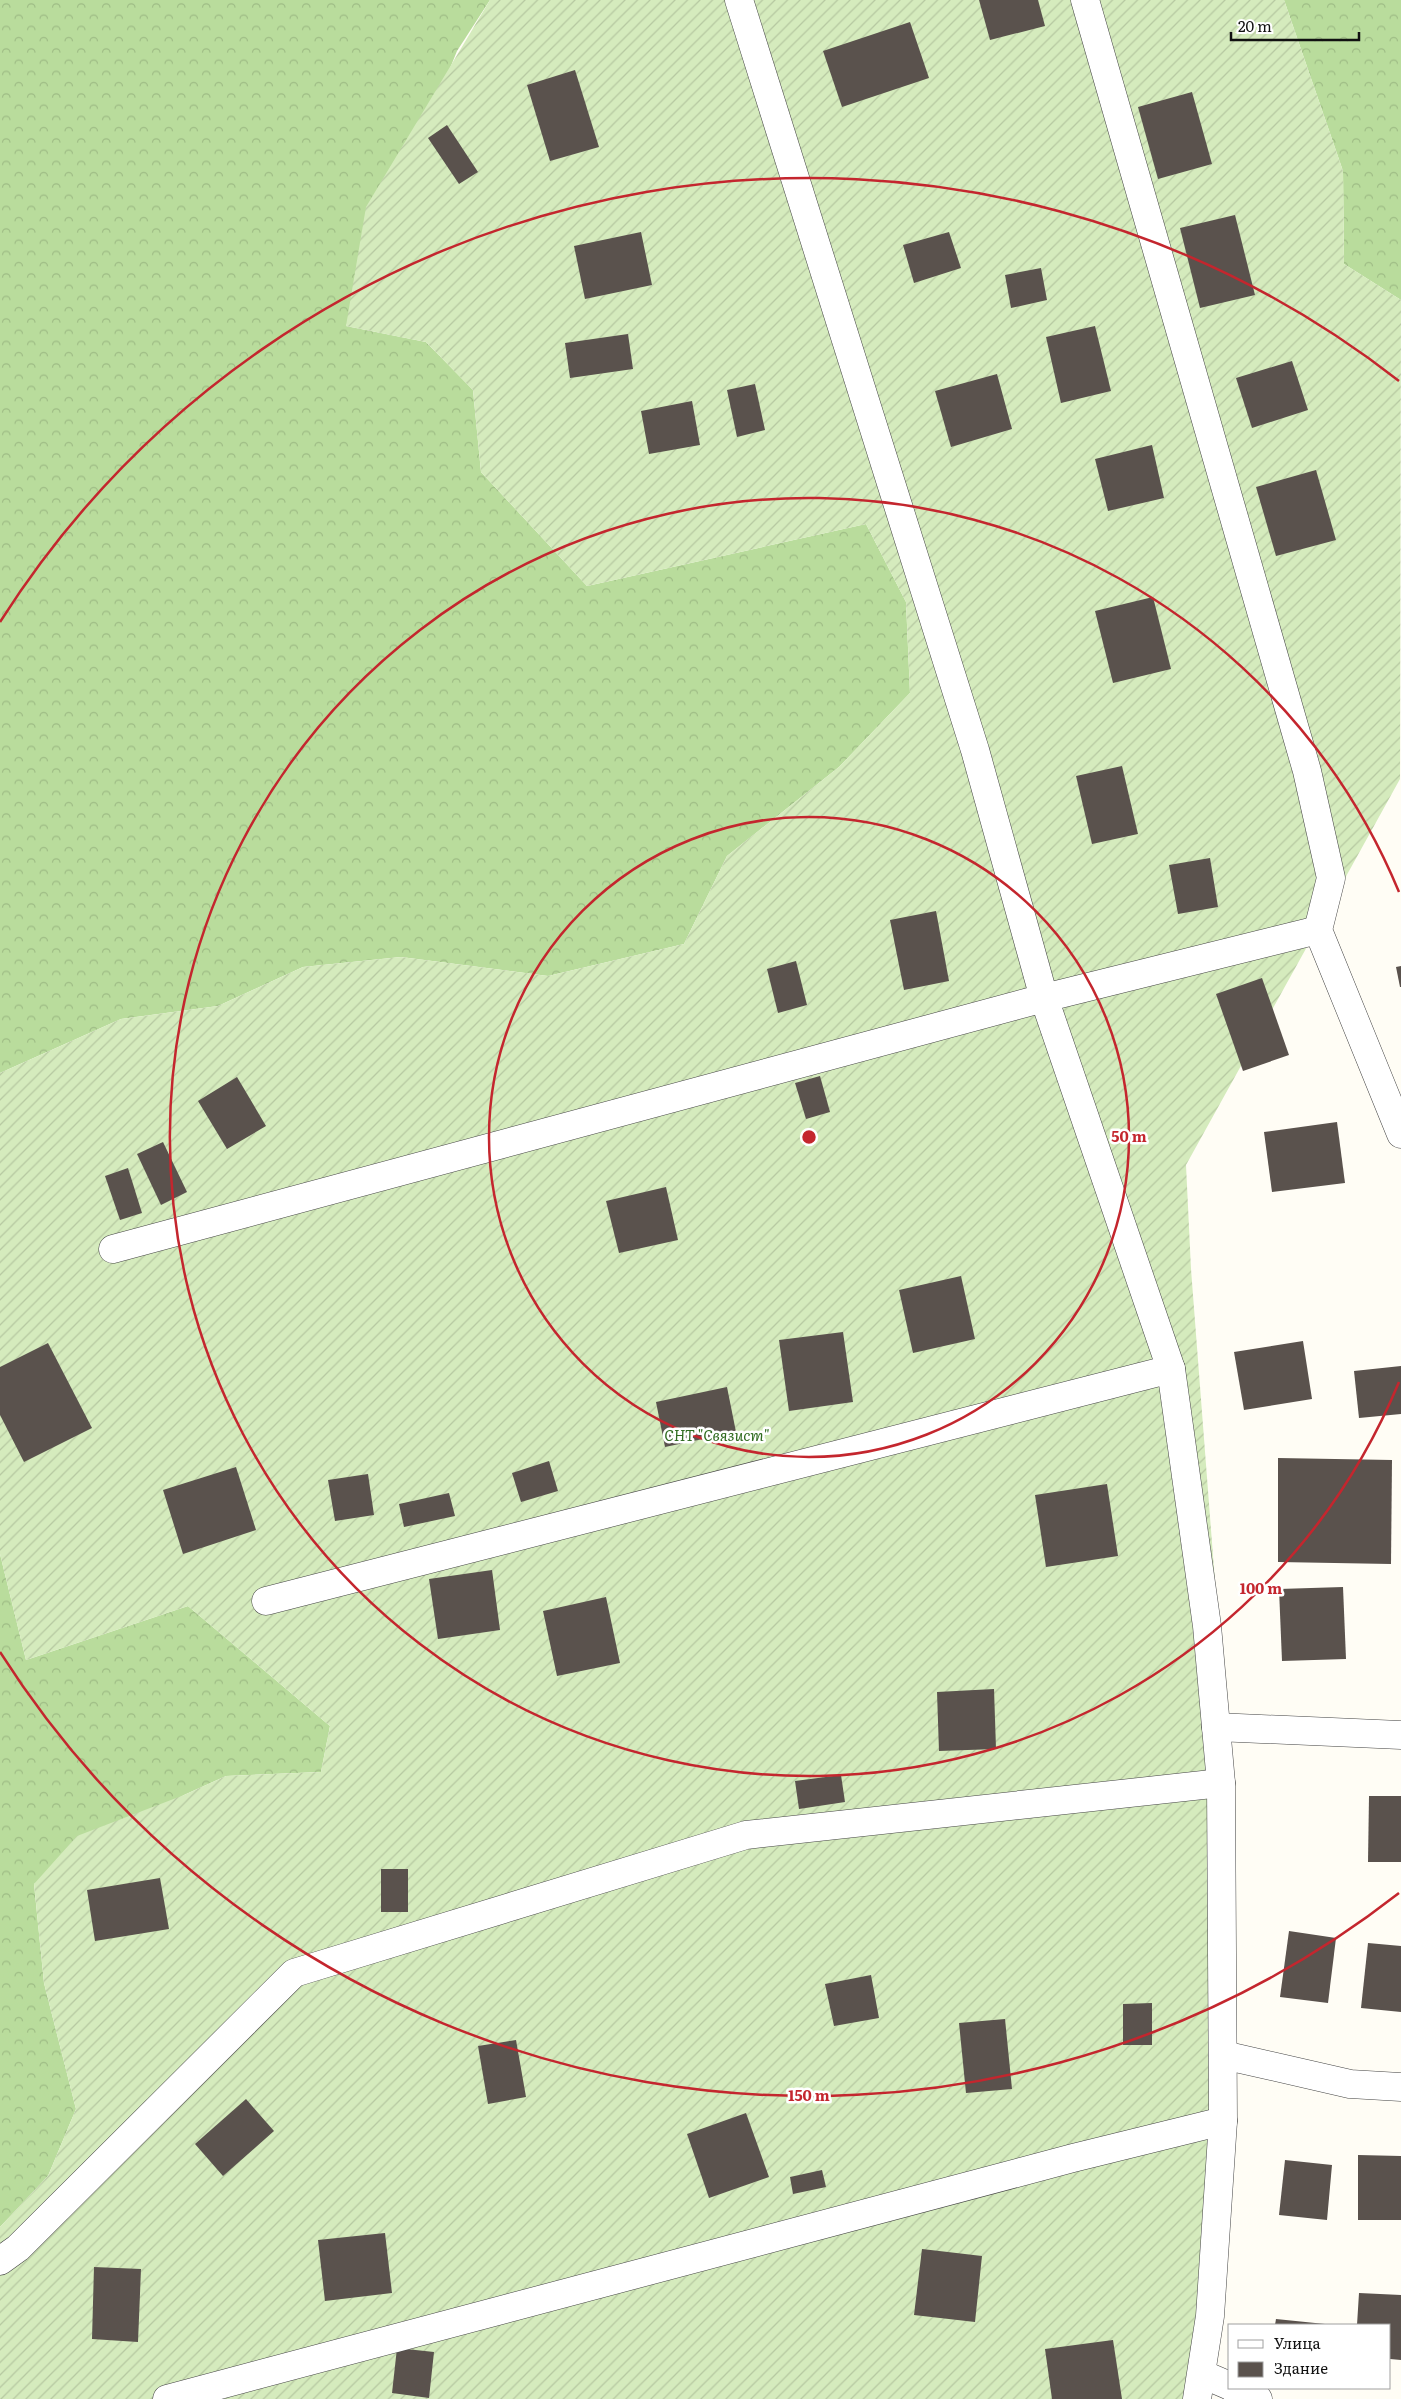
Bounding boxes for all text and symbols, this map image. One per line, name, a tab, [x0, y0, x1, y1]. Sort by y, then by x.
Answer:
scale bar	[1231, 10, 1358, 42]
text: 20 m	[1238, 14, 1272, 37]
text: 50 m	[1111, 1124, 1147, 1147]
centre of rings	[800, 1128, 818, 1146]
park label: СНТ "Связист"	[664, 1423, 770, 1446]
text: 100 m	[1240, 1576, 1282, 1599]
text: 150 m	[788, 2083, 830, 2106]
legend	[1228, 2324, 1391, 2389]
text: Улица	[1274, 2331, 1322, 2354]
text: Здание	[1274, 2356, 1328, 2379]

